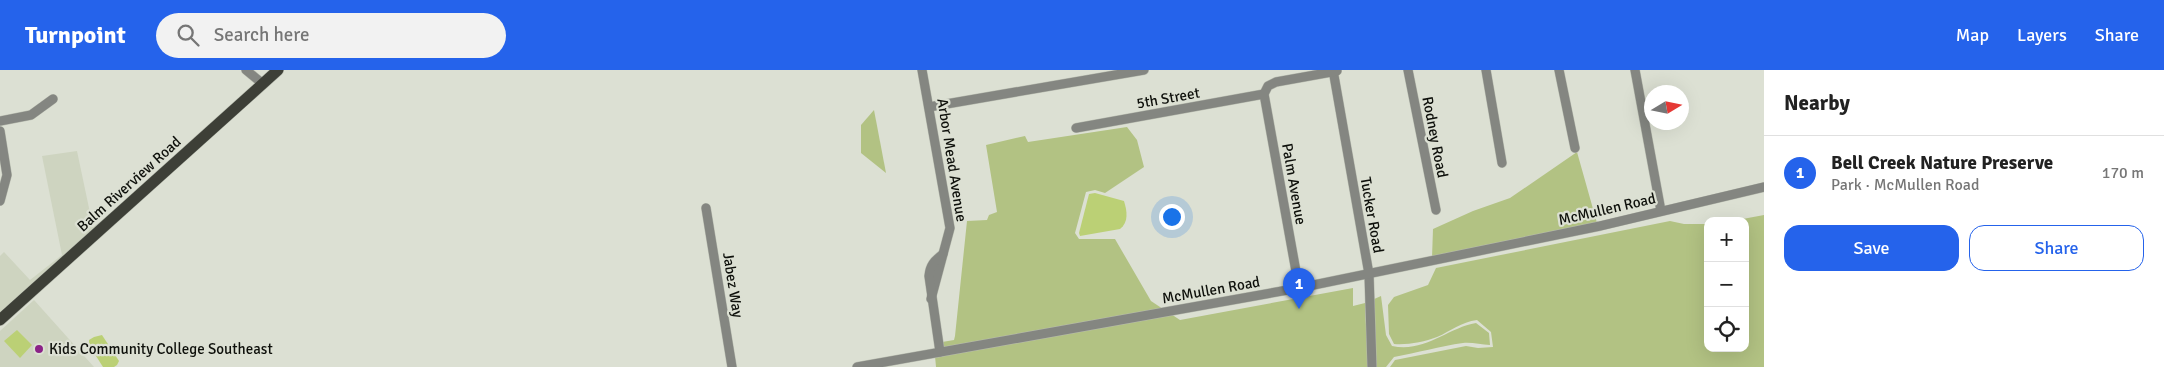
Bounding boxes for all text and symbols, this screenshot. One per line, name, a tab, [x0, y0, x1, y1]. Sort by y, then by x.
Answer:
search box	[156, 13, 506, 58]
text: Turnpoint	[25, 20, 126, 50]
icon: search	[174, 21, 202, 49]
text: Search here	[214, 23, 309, 47]
text: Map	[1956, 24, 1989, 46]
text: Layers	[2017, 24, 2067, 46]
text: Share	[2095, 24, 2139, 46]
street label: 5th Street	[1135, 84, 1201, 112]
north arrow	[1644, 85, 1689, 130]
text: Nearby	[1784, 90, 1850, 116]
street label: Rodney Road	[1418, 95, 1452, 179]
street label: Arbor Mead Avenue	[933, 97, 971, 223]
street label: Balm Riverview Road	[73, 133, 185, 235]
street label: Palm Avenue	[1278, 142, 1310, 226]
text: Bell Creek Nature Preserve	[1831, 151, 2053, 175]
text: 1	[1796, 163, 1804, 183]
text: 170 m	[2102, 163, 2144, 183]
street label: Tucker Road	[1356, 175, 1388, 255]
text: Park · McMullen Road	[1831, 175, 1979, 195]
street label: McMullen Road	[1557, 189, 1657, 229]
your location	[1159, 204, 1185, 230]
map controls	[1704, 217, 1749, 352]
button: +	[1704, 217, 1749, 262]
button: Save	[1784, 225, 1959, 271]
button: Share	[1969, 225, 2144, 271]
street label: Jabez Way	[719, 251, 747, 319]
button: −	[1704, 262, 1749, 307]
pin: 1	[1283, 268, 1315, 309]
street label: McMullen Road	[1161, 273, 1261, 307]
button: locate	[1704, 307, 1749, 352]
place label: Kids Community College Southeast	[49, 340, 273, 358]
marker: Kids Community College Southeast	[33, 343, 45, 355]

